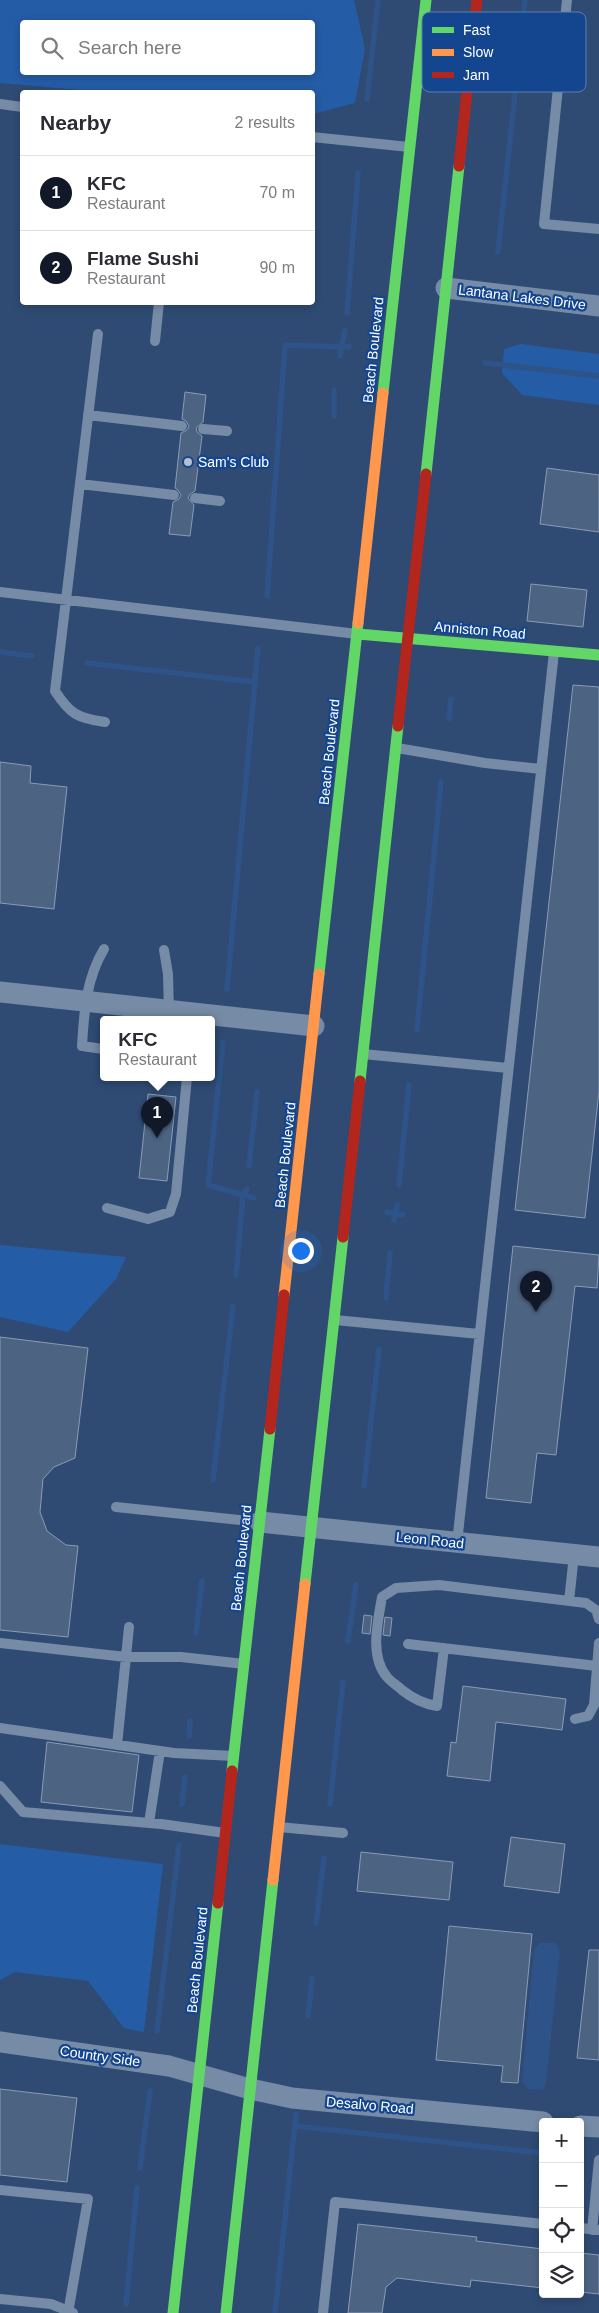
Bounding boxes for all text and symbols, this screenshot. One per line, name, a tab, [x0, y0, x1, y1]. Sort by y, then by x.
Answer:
legend	[422, 12, 586, 92]
search box	[20, 20, 315, 75]
text: Fast	[463, 22, 490, 38]
icon: search	[38, 34, 66, 62]
text: Search here	[78, 37, 182, 58]
text: Slow	[463, 44, 494, 60]
text: Jam	[463, 67, 489, 83]
text: Nearby	[40, 111, 111, 134]
text: 2 results	[235, 114, 295, 131]
text: KFC	[87, 173, 126, 194]
text: 1	[52, 184, 60, 201]
text: 70 m	[259, 184, 295, 201]
text: Restaurant	[87, 195, 165, 212]
text: Flame Sushi	[87, 248, 199, 269]
text: 2	[52, 259, 60, 276]
text: 90 m	[259, 259, 295, 276]
text: Restaurant	[87, 270, 165, 287]
street label: Lantana Lakes Drive	[457, 281, 587, 313]
street label: Beach Boulevard	[359, 296, 387, 404]
place label: Sam's Club	[198, 454, 269, 470]
marker: Sam's Club	[182, 456, 194, 468]
street label: Anniston Road	[434, 618, 526, 642]
street label: Beach Boulevard	[315, 698, 343, 806]
popup	[100, 1016, 215, 1081]
text: KFC	[118, 1029, 157, 1050]
text: Restaurant	[118, 1051, 197, 1068]
pin: 1	[141, 1097, 173, 1138]
street label: Beach Boulevard	[271, 1101, 299, 1209]
your location	[288, 1238, 314, 1264]
pin: 2	[520, 1271, 552, 1312]
street label: Beach Boulevard	[227, 1504, 255, 1612]
street label: Leon Road	[395, 1528, 465, 1552]
street label: Beach Boulevard	[183, 1906, 211, 2014]
street label: Country Side	[59, 2042, 141, 2070]
street label: Desalvo Road	[326, 2093, 414, 2117]
map controls	[539, 2118, 584, 2298]
button: +	[539, 2118, 584, 2163]
button: −	[539, 2163, 584, 2208]
button: locate	[539, 2208, 584, 2253]
button: layers	[539, 2253, 584, 2298]

